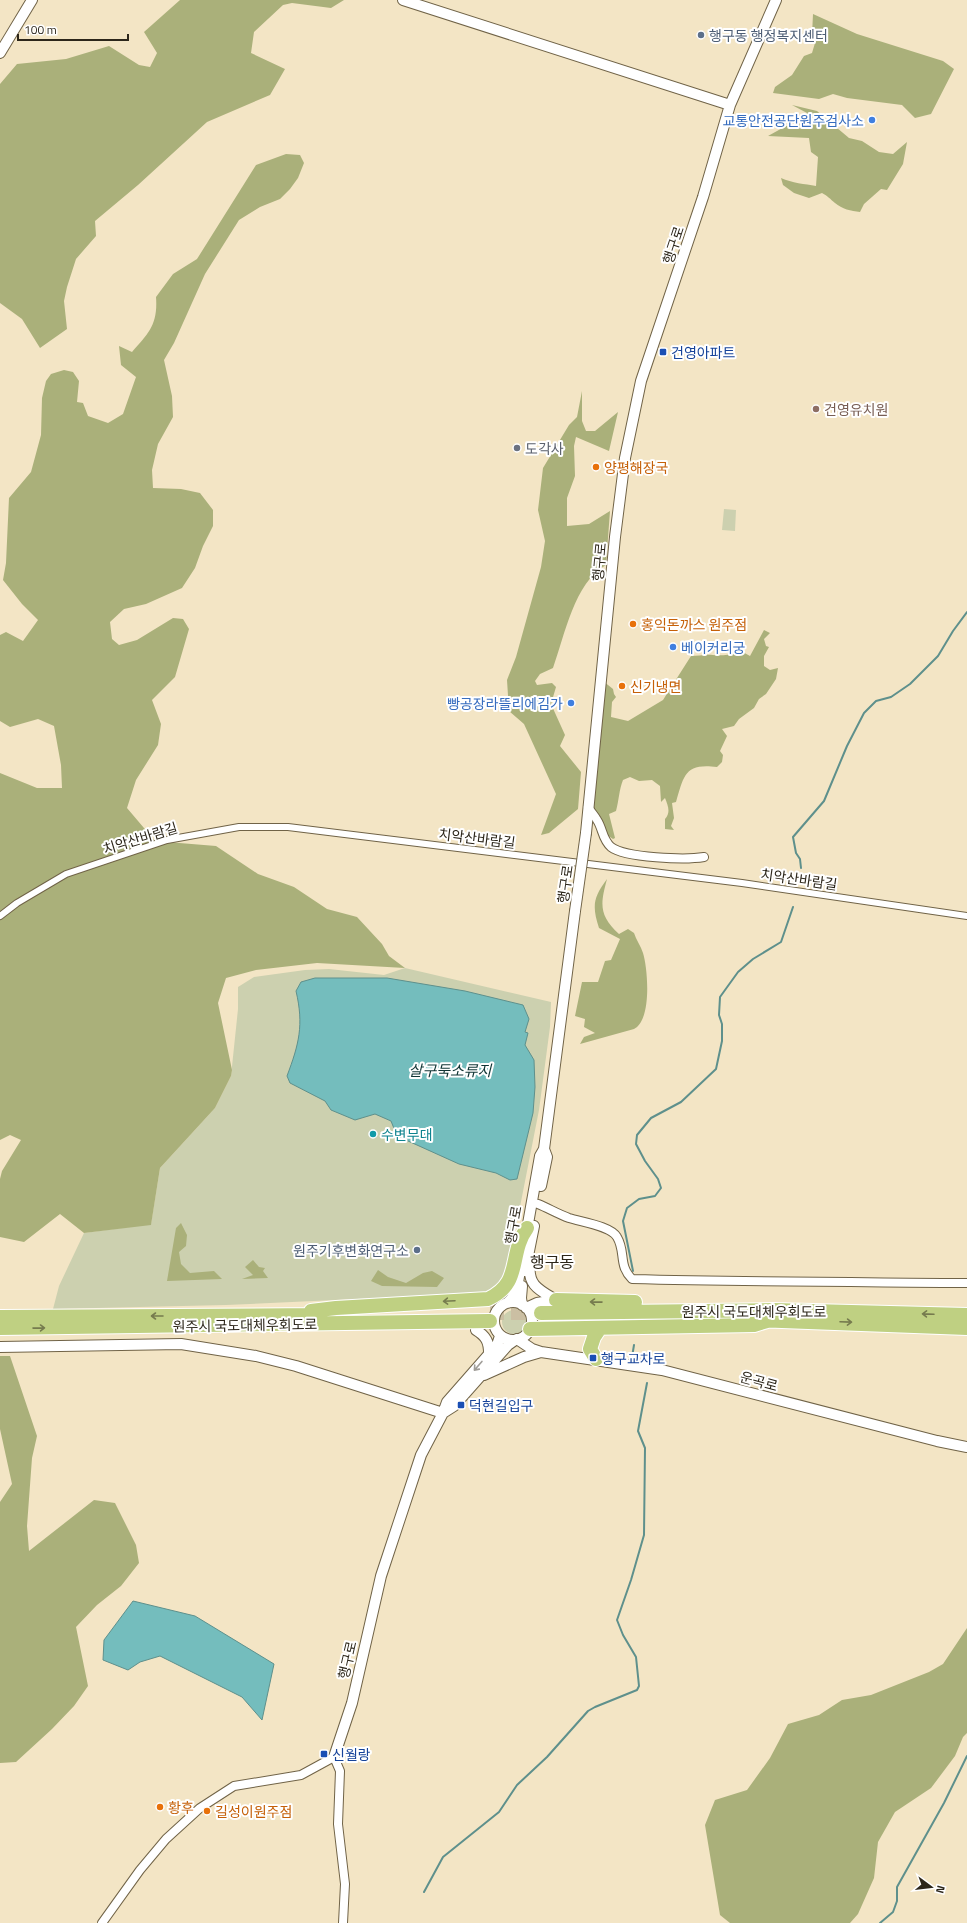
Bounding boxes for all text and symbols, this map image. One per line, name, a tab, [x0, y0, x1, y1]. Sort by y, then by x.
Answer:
scale bar	[18, 16, 128, 42]
text: 100 m	[24, 20, 57, 39]
place label: 행구동 행정복지센터	[709, 25, 828, 46]
marker: 행구동 행정복지센터	[696, 30, 706, 40]
place label: 교통안전공단원주검사소	[722, 110, 864, 131]
marker: 교통안전공단원주검사소	[867, 115, 877, 125]
street label: 행구로	[657, 223, 689, 267]
place label: 건영아파트	[671, 342, 736, 363]
marker: 건영아파트	[658, 347, 668, 357]
place label: 건영유치원	[824, 399, 888, 420]
marker: 건영유치원	[811, 404, 821, 414]
place label: 도각사	[525, 438, 564, 459]
marker: 도각사	[512, 443, 522, 453]
place label: 양평해장국	[604, 457, 669, 478]
marker: 양평해장국	[591, 462, 601, 472]
street label: 행구로	[587, 542, 611, 582]
place label: 홍익돈까스 원주점	[641, 614, 747, 635]
marker: 홍익돈까스 원주점	[628, 619, 638, 629]
place label: 베이커리궁	[681, 637, 746, 658]
marker: 베이커리궁	[668, 642, 678, 652]
place label: 신기냉면	[630, 676, 682, 697]
marker: 신기냉면	[617, 681, 627, 691]
place label: 빵공장라뜰리에김가	[447, 693, 563, 714]
marker: 빵공장라뜰리에김가	[566, 698, 576, 708]
street label: 치악산바람길	[100, 817, 180, 859]
street label: 치악산바람길	[437, 823, 517, 853]
street label: 행구로	[552, 863, 578, 905]
street label: 치악산바람길	[759, 863, 839, 895]
water label: 살구둑소류지	[409, 1059, 493, 1082]
place label: 수변무대	[381, 1124, 433, 1145]
marker: 수변무대	[368, 1129, 378, 1139]
street label: 행구로	[499, 1204, 527, 1246]
place label: 원주기후변화연구소	[293, 1240, 409, 1261]
marker: 원주기후변화연구소	[412, 1245, 422, 1255]
district label: 행구동	[530, 1250, 574, 1274]
one-way arrow	[443, 1298, 456, 1305]
one-way arrow	[590, 1298, 603, 1305]
street label: 원주시 국도대체우회도로	[682, 1301, 826, 1322]
one-way arrow	[922, 1310, 935, 1318]
one-way arrow	[151, 1312, 164, 1320]
street label: 원주시 국도대체우회도로	[172, 1313, 318, 1337]
one-way arrow	[839, 1319, 852, 1326]
one-way arrow	[32, 1324, 45, 1332]
place label: 행구교차로	[601, 1348, 666, 1369]
marker: 행구교차로	[588, 1353, 598, 1363]
one-way arrow	[473, 1361, 482, 1372]
street label: 운곡로	[738, 1366, 780, 1396]
place label: 덕현길입구	[469, 1395, 534, 1416]
marker: 덕현길입구	[456, 1400, 466, 1410]
street label: 행구로	[332, 1639, 362, 1681]
place label: 신월랑	[332, 1744, 371, 1765]
marker: 신월랑	[319, 1749, 329, 1759]
place label: 황후	[168, 1797, 194, 1818]
place label: 길성이원주점	[215, 1801, 292, 1822]
marker: 황후	[155, 1802, 165, 1812]
marker: 길성이원주점	[202, 1806, 212, 1816]
north arrow	[911, 1867, 951, 1907]
text: N	[932, 1884, 949, 1895]

